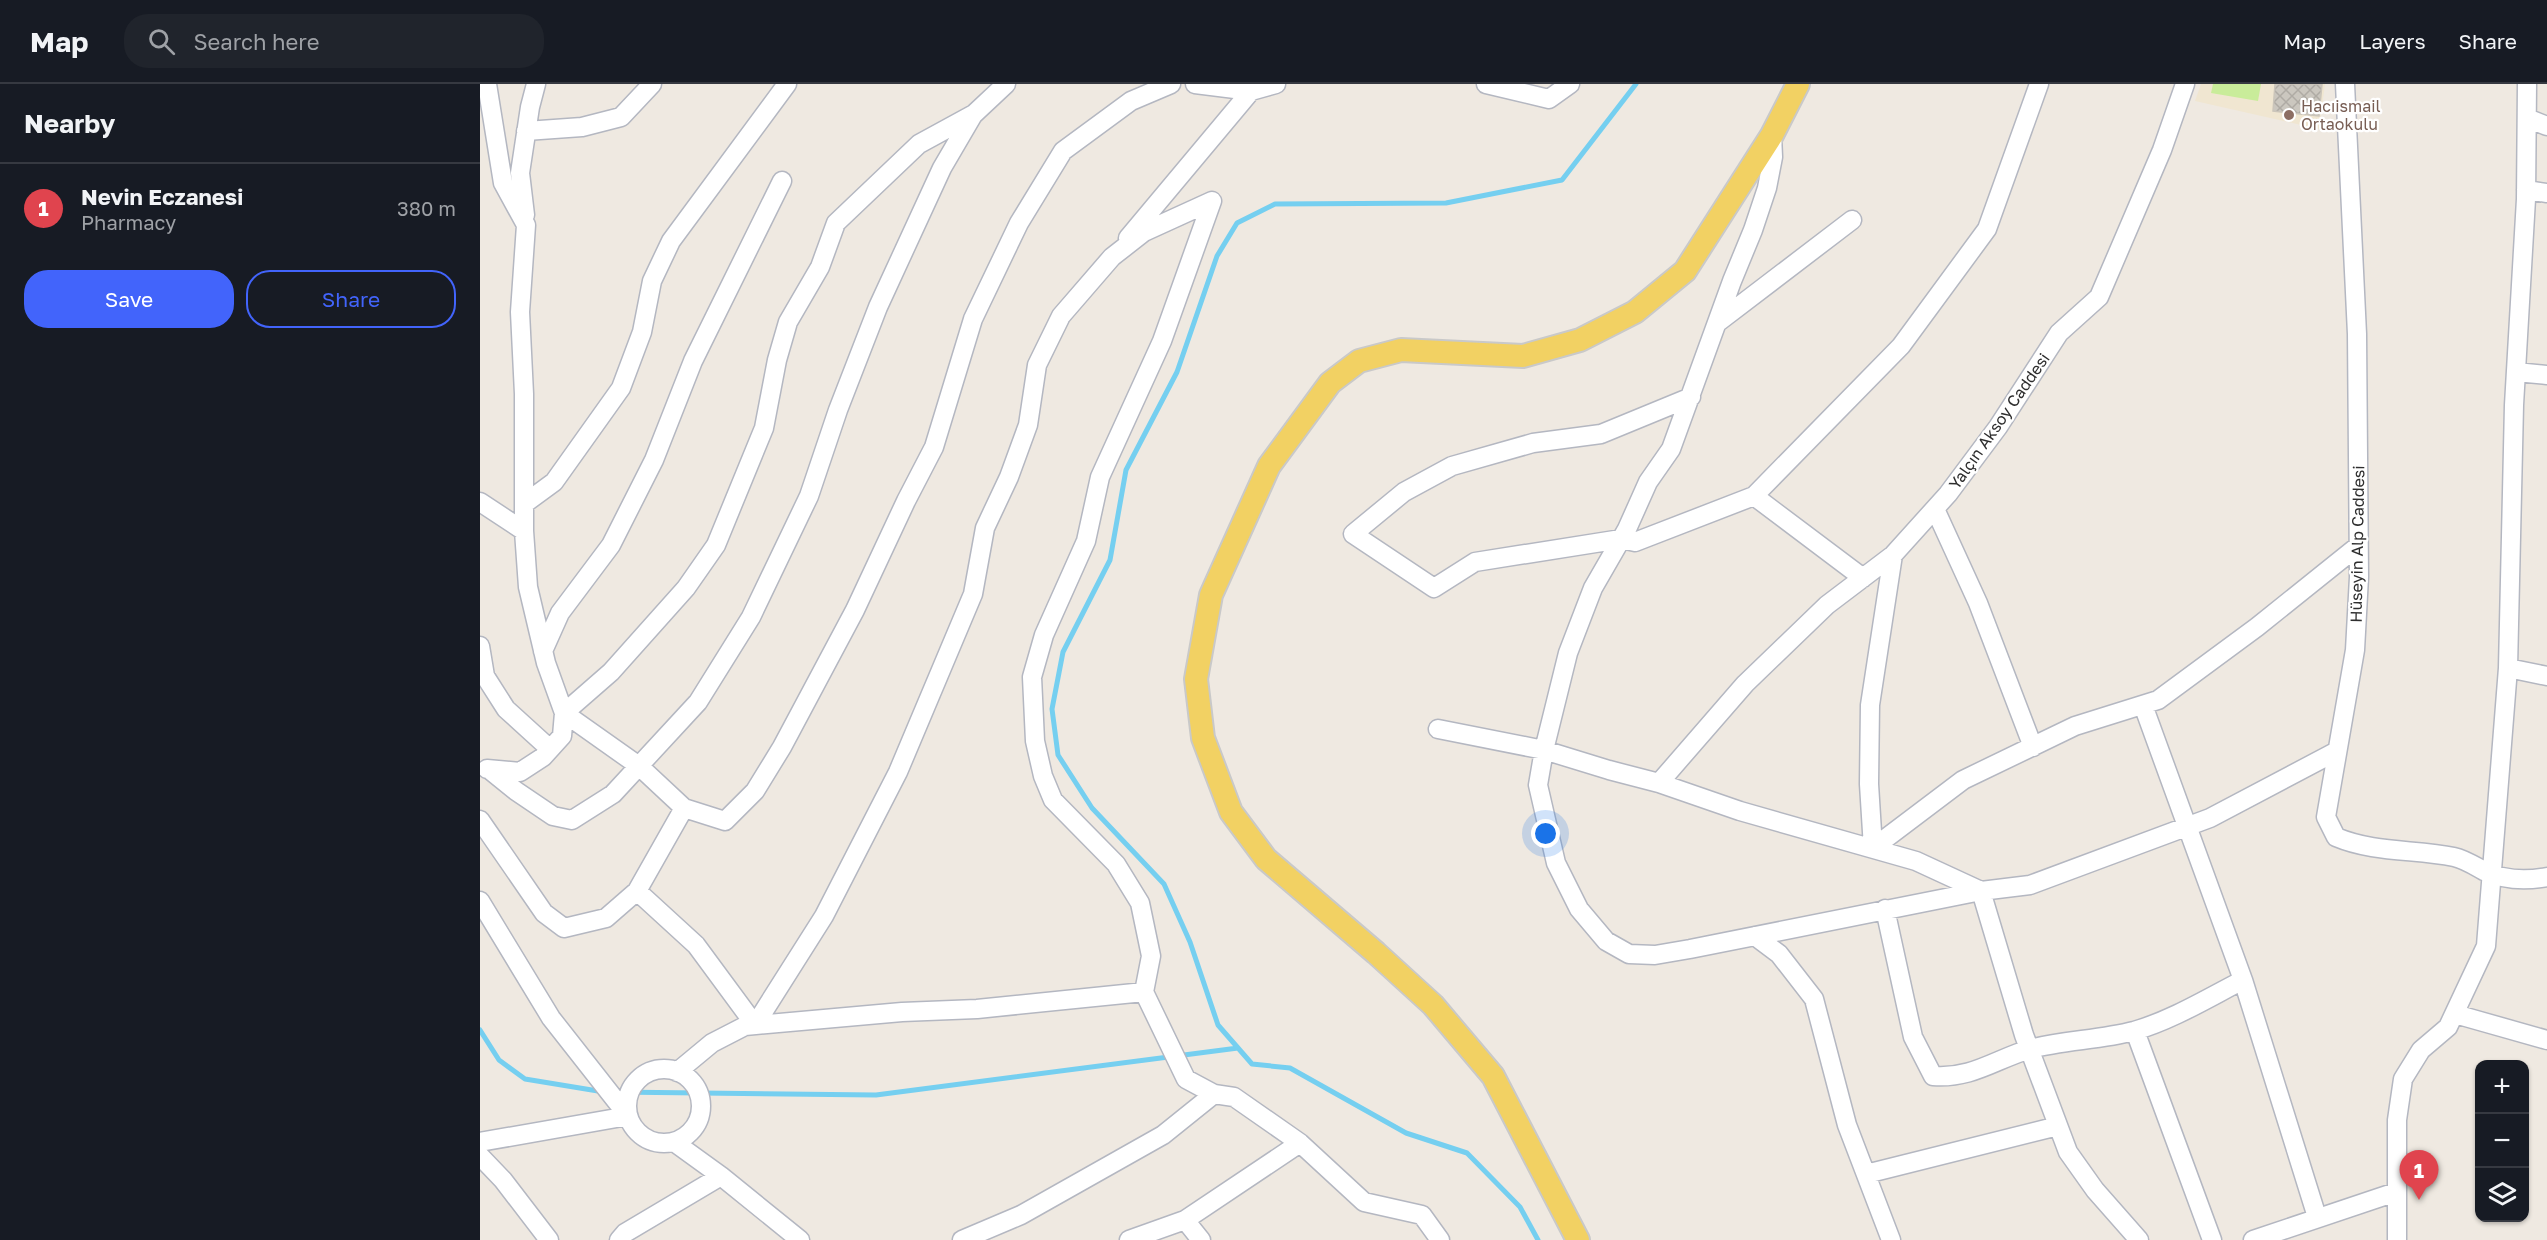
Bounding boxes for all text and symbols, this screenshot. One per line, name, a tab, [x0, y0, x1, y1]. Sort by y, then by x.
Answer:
search box	[124, 14, 544, 68]
text: Map	[30, 25, 88, 58]
icon: search	[145, 25, 178, 58]
text: Search here	[193, 28, 319, 55]
text: Map	[2283, 28, 2326, 54]
text: Layers	[2359, 28, 2426, 54]
text: Share	[2459, 28, 2517, 54]
place label: Hacıismail Ortaokulu	[2301, 96, 2381, 134]
text: Nearby	[24, 108, 115, 139]
marker: Hacıismail Ortaokulu	[2282, 108, 2296, 122]
text: Nevin Eczanesi	[81, 183, 243, 210]
text: 1	[38, 196, 49, 220]
text: 380 m	[397, 196, 456, 220]
text: Pharmacy	[81, 210, 176, 234]
button: Save	[24, 270, 234, 328]
button: Share	[246, 270, 456, 328]
street label: Yalçın Aksoy Caddesi	[1944, 349, 2054, 493]
street label: Hüseyin Alp Caddesi	[2346, 465, 2368, 623]
your location	[1531, 819, 1560, 848]
map controls	[2475, 1060, 2529, 1222]
button: +	[2475, 1060, 2529, 1114]
button: −	[2475, 1114, 2529, 1168]
pin: 1	[2400, 1150, 2438, 1200]
button: layers	[2475, 1168, 2529, 1222]

